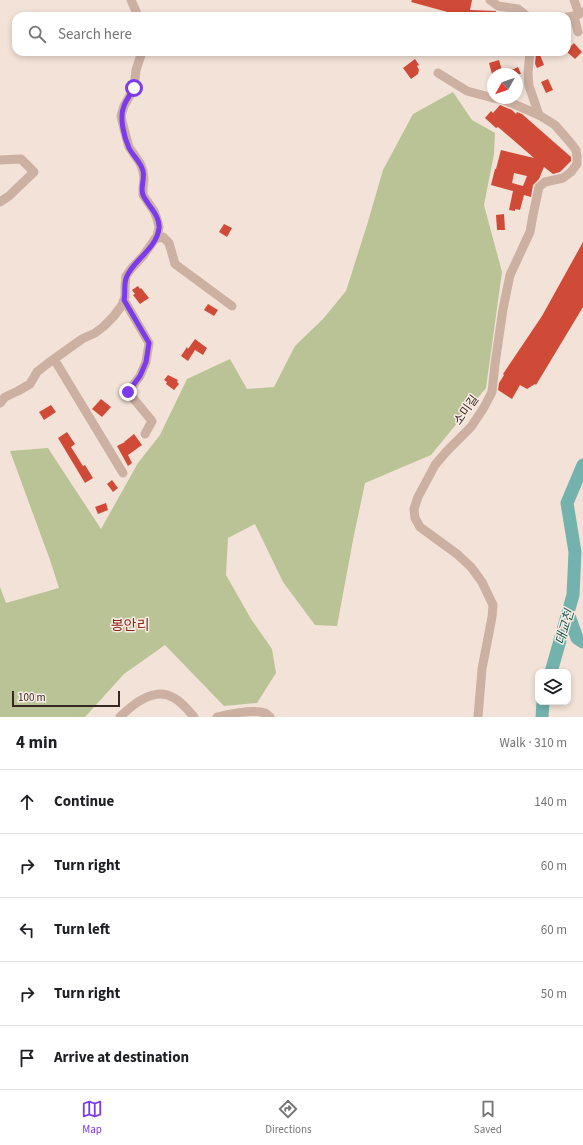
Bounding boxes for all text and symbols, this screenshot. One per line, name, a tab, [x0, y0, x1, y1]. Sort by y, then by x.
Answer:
search box	[12, 12, 571, 56]
icon: search	[26, 23, 48, 45]
text: Search here	[58, 24, 132, 45]
north arrow	[487, 68, 523, 104]
route start	[125, 79, 143, 97]
route end	[119, 383, 137, 401]
street label: 소미길	[450, 392, 483, 429]
water label: 대교천	[551, 607, 579, 647]
district label: 봉안리	[111, 616, 149, 636]
map controls	[535, 669, 571, 705]
button: layers	[535, 669, 571, 705]
scale bar	[12, 689, 120, 708]
text: 100 m	[18, 690, 46, 705]
text: 4 min	[16, 731, 57, 755]
text: Walk · 310 m	[499, 734, 567, 752]
icon: ahead	[16, 791, 38, 813]
text: Continue	[54, 791, 114, 812]
text: 140 m	[534, 793, 567, 811]
icon: right	[16, 855, 38, 877]
text: Turn right	[54, 855, 120, 876]
text: 60 m	[541, 857, 567, 875]
icon: left	[16, 919, 38, 941]
text: Turn left	[54, 919, 110, 940]
text: 60 m	[541, 921, 567, 939]
icon: right	[16, 983, 38, 1005]
text: Turn right	[54, 983, 120, 1004]
text: 50 m	[541, 985, 567, 1003]
icon: arrive	[16, 1047, 38, 1069]
text: Arrive at destination	[54, 1047, 189, 1068]
tab: Map	[81, 1098, 103, 1137]
tab: Directions	[265, 1098, 312, 1137]
tab: Saved	[474, 1098, 502, 1137]

